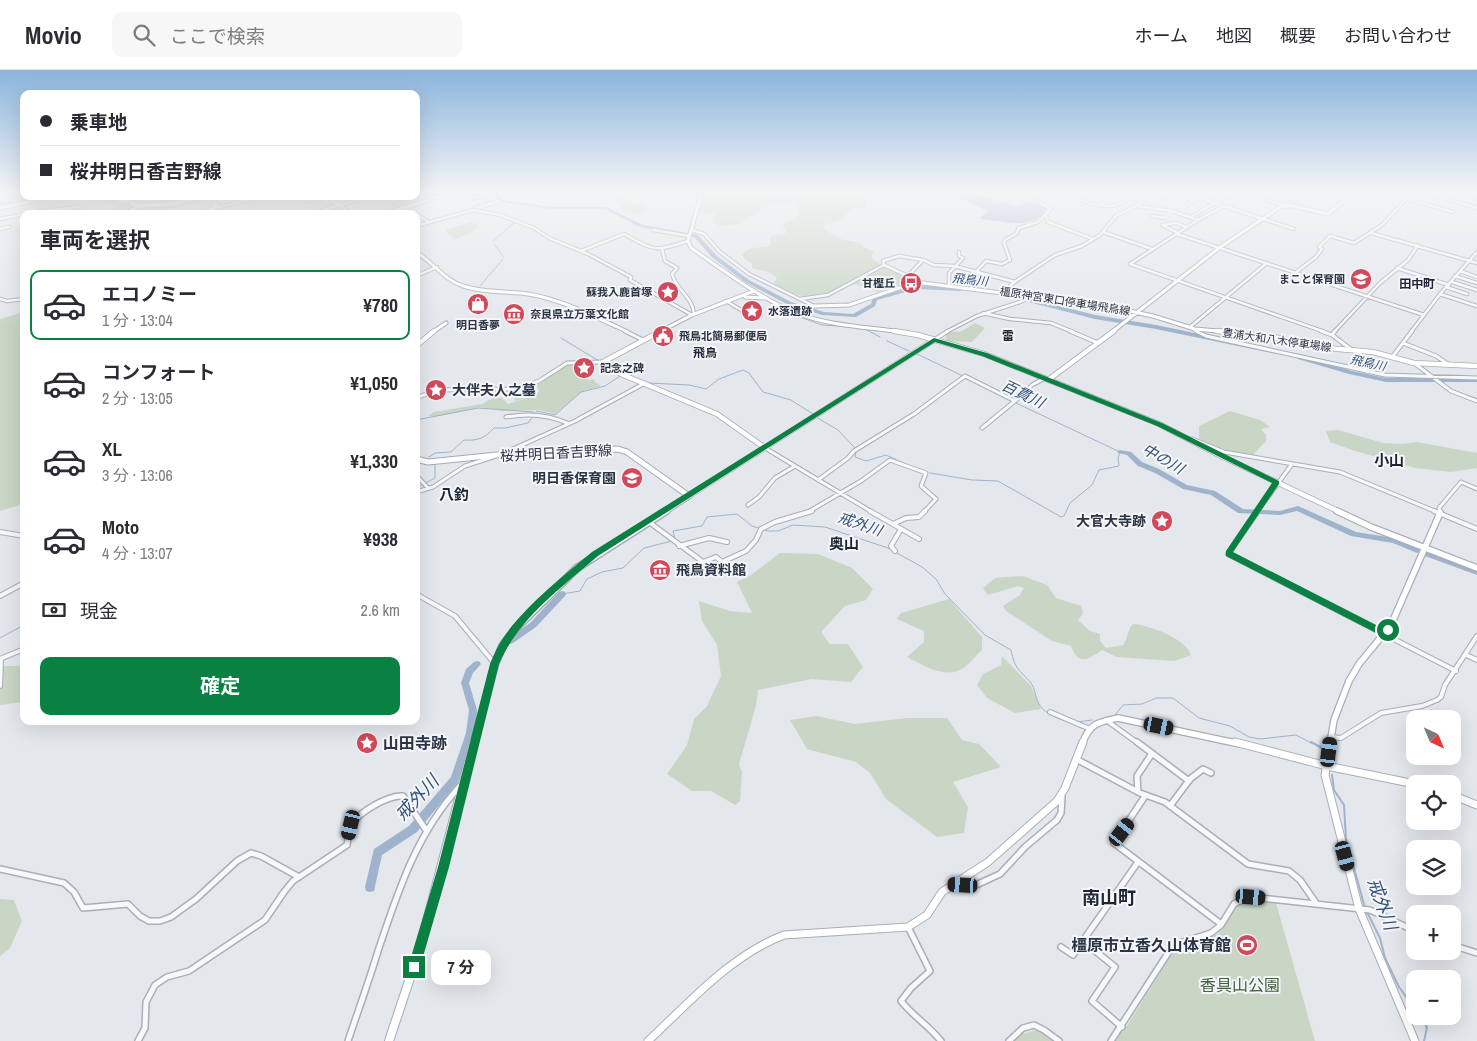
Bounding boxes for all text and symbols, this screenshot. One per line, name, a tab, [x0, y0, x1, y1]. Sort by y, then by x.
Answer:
search box	[112, 12, 462, 57]
text: Movio	[25, 19, 82, 51]
icon: search	[130, 21, 158, 49]
text: ここで検索	[170, 23, 265, 49]
text: ホーム	[1135, 23, 1188, 48]
text: 地図	[1216, 23, 1252, 48]
text: 概要	[1280, 23, 1316, 48]
text: お問い合わせ	[1344, 23, 1452, 48]
text: 乗車地	[70, 109, 127, 135]
text: 桜井明日香吉野線	[70, 158, 222, 184]
text: 車両を選択	[40, 225, 150, 255]
school or university icon: まこと保育園	[1349, 267, 1373, 291]
water label: 飛鳥川	[951, 270, 991, 290]
bus stop icon: 甘樫丘	[899, 271, 923, 295]
place label: まこと保育園	[1279, 272, 1345, 286]
place label: 甘樫丘	[862, 276, 895, 290]
district label: 田中町	[1399, 276, 1435, 292]
place icon: 蘇我入鹿首塚	[656, 280, 680, 304]
text: エコノミー	[102, 281, 197, 307]
icon: car	[42, 283, 87, 328]
street label: 橿原神宮東口停車場飛鳥線	[999, 284, 1131, 318]
place label: 蘇我入鹿首塚	[586, 285, 653, 299]
text: ¥780	[363, 292, 398, 318]
shop icon: 明日香夢	[466, 292, 490, 316]
place icon: 水落遺跡	[740, 299, 764, 323]
museum icon: 奈良県立万葉文化館	[502, 302, 526, 326]
place label: 水落遺跡	[768, 304, 812, 318]
place label: 奈良県立万葉文化館	[530, 307, 629, 321]
text: 1 分 · 13:04	[102, 309, 173, 331]
place label: 明日香夢	[456, 318, 500, 332]
public building icon: 飛鳥北簡易郵便局	[651, 324, 675, 348]
street label: 豊浦大和八木停車場線	[1222, 325, 1332, 355]
district label: 雷	[1002, 328, 1014, 344]
place label: 飛鳥北簡易郵便局	[679, 329, 767, 343]
district label: 飛鳥	[693, 345, 717, 361]
water label: 飛鳥川	[1349, 351, 1389, 375]
place icon: 記念之碑	[572, 356, 596, 380]
text: コンフォート	[102, 359, 215, 385]
icon: car	[42, 361, 87, 406]
place label: 記念之碑	[600, 361, 644, 375]
text: ¥1,050	[350, 370, 398, 396]
water label: 百貫川	[998, 374, 1050, 414]
place icon: 大伴夫人之墓	[424, 378, 448, 402]
place label: 大伴夫人之墓	[452, 381, 536, 399]
text: 2 分 · 13:05	[102, 387, 173, 409]
text: XL	[102, 436, 122, 462]
water label: 中の川	[1139, 438, 1190, 480]
icon: car	[42, 439, 87, 484]
street label: 桜井明日香吉野線	[500, 441, 612, 465]
text: ¥1,330	[350, 448, 398, 474]
district label: 小山	[1374, 450, 1404, 471]
text: 3 分 · 13:06	[102, 464, 173, 486]
school or university icon: 明日香保育園	[620, 466, 644, 490]
place label: 明日香保育園	[532, 469, 616, 487]
district label: 八釣	[439, 484, 469, 505]
water label: 戒外川	[835, 506, 887, 541]
place icon: 大官大寺跡	[1150, 509, 1174, 533]
place label: 大官大寺跡	[1076, 512, 1146, 530]
text: Moto	[102, 514, 139, 540]
icon: car	[42, 517, 87, 562]
text: ¥938	[363, 526, 398, 552]
district label: 奥山	[829, 533, 859, 554]
text: 4 分 · 13:07	[102, 542, 173, 564]
museum icon: 飛鳥資料館	[648, 558, 672, 582]
place label: 飛鳥資料館	[676, 561, 746, 579]
icon: cash	[40, 596, 68, 624]
text: 現金	[80, 598, 118, 624]
text: 2.6 km	[361, 599, 400, 621]
route start	[1377, 619, 1399, 641]
button: 確定	[40, 657, 400, 715]
north arrow	[1406, 710, 1461, 765]
map controls	[1406, 710, 1461, 1025]
car	[1142, 716, 1175, 736]
place icon: 山田寺跡	[355, 731, 379, 755]
place label: 山田寺跡	[383, 732, 447, 754]
car	[1319, 736, 1338, 768]
water label: 戒外川	[389, 768, 446, 826]
button: locate	[1406, 775, 1461, 830]
car	[340, 809, 361, 841]
car	[1106, 816, 1137, 848]
car	[1333, 840, 1356, 872]
button: layers	[1406, 840, 1461, 895]
water label: 戒外川	[1361, 874, 1404, 935]
car	[947, 877, 978, 893]
district label: 南山町	[1082, 885, 1136, 910]
car	[1235, 888, 1266, 906]
button: +	[1406, 905, 1461, 960]
sports icon: 橿原市立香久山体育館	[1235, 933, 1259, 957]
place label: 橿原市立香久山体育館	[1071, 934, 1231, 956]
callout: 7 分	[432, 950, 492, 984]
route end	[403, 956, 425, 978]
text: 7 分	[448, 956, 474, 978]
button: −	[1406, 970, 1461, 1025]
park label: 香具山公園	[1200, 974, 1280, 996]

